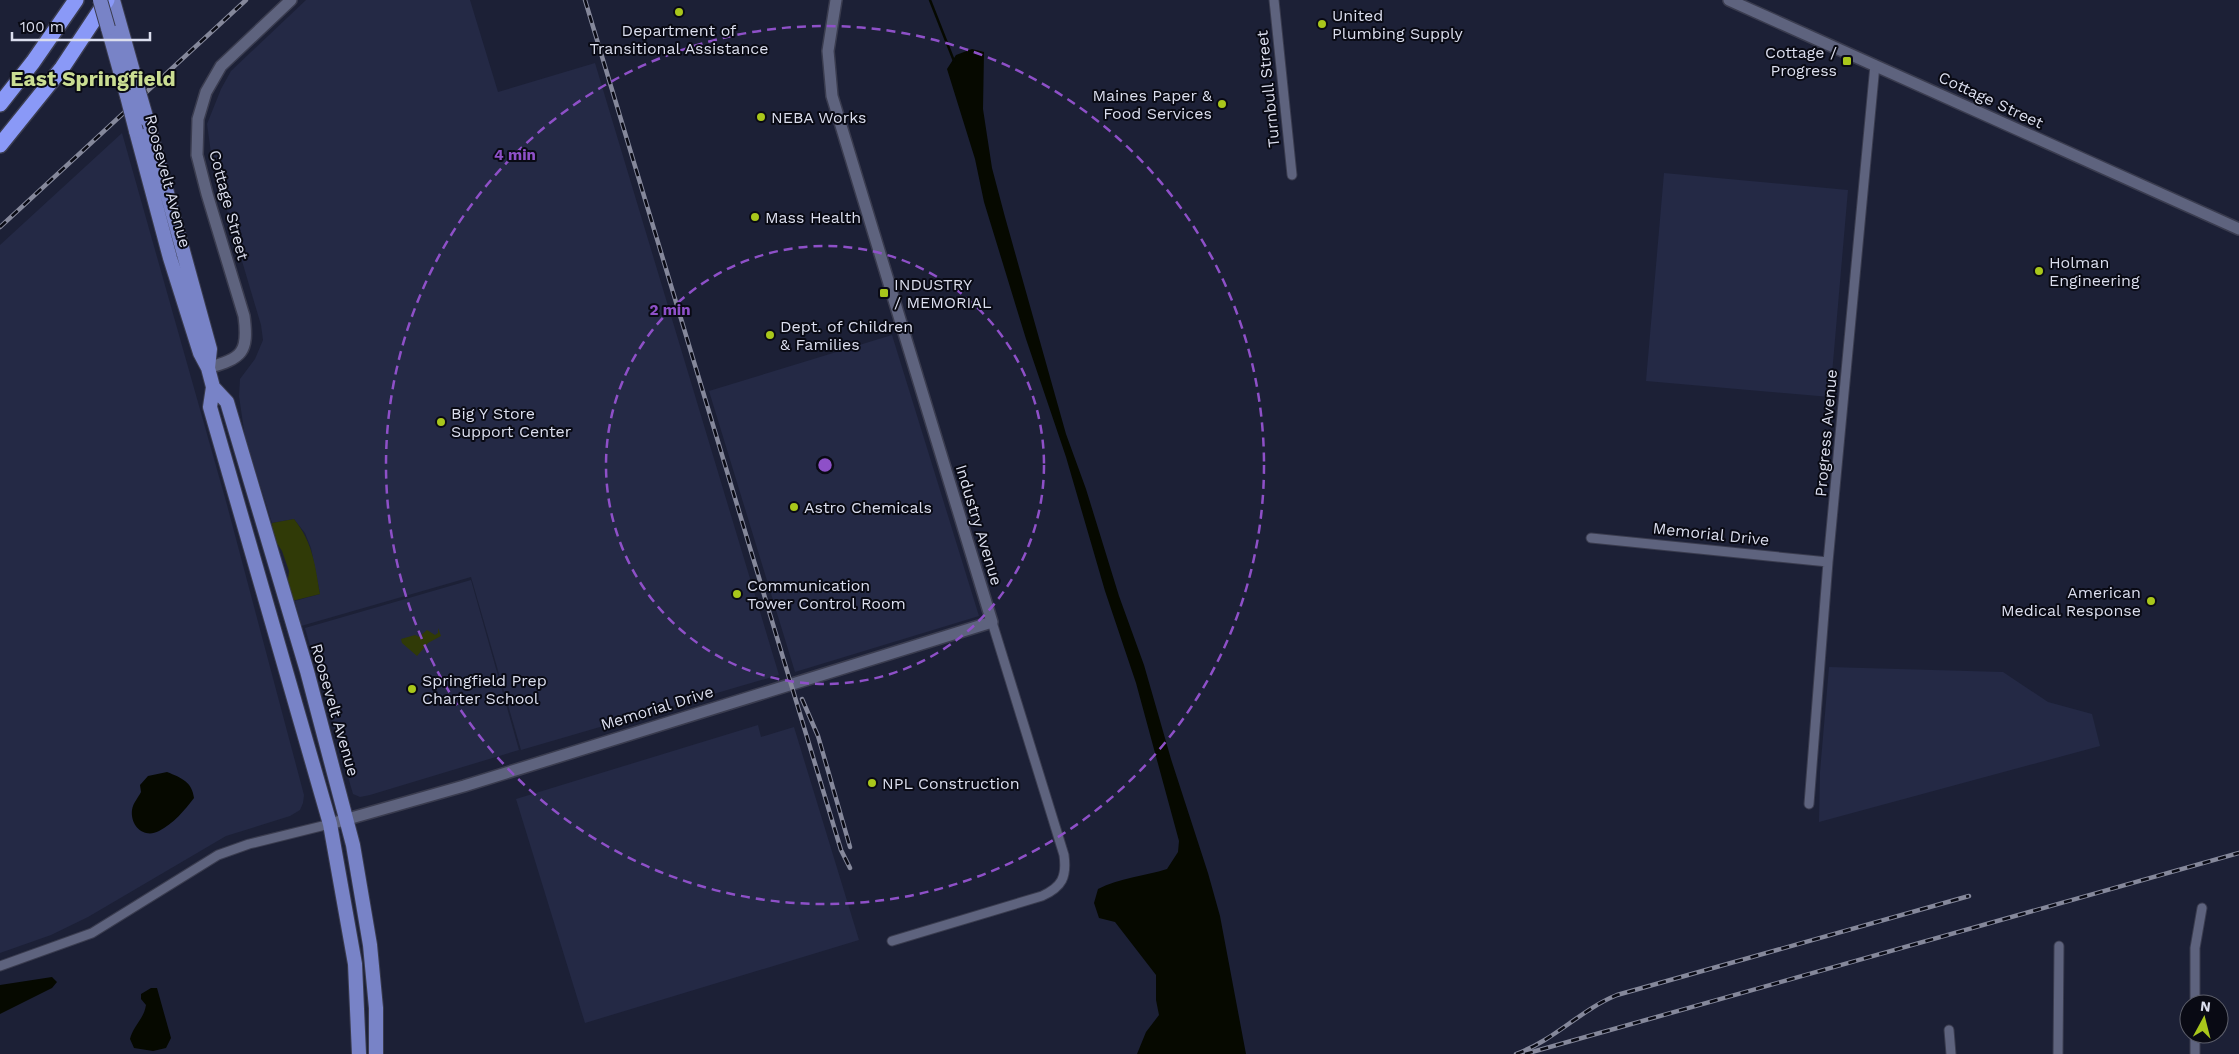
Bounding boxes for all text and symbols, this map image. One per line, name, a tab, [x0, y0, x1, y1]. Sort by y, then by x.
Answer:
marker: Department of Transitional Assistance	[673, 6, 685, 18]
place label: United Plumbing Supply	[1332, 6, 1464, 43]
scale bar	[12, 10, 150, 42]
text: 100 m	[20, 18, 64, 36]
marker: United Plumbing Supply	[1316, 18, 1328, 30]
place label: Department of Transitional Assistance	[589, 21, 769, 58]
street label: Turnbull Street	[1252, 29, 1284, 149]
place label: Cottage / Progress	[1765, 43, 1837, 80]
marker: Cottage / Progress	[1841, 55, 1853, 67]
district label: East Springfield	[10, 66, 176, 91]
street label: Cottage Street	[1936, 67, 2047, 133]
place label: Maines Paper & Food Services	[1092, 86, 1213, 123]
marker: Maines Paper & Food Services	[1216, 98, 1228, 110]
place label: NEBA Works	[771, 108, 867, 127]
marker: NEBA Works	[755, 111, 767, 123]
street label: Roosevelt Avenue	[141, 112, 195, 250]
text: 4 min	[494, 146, 536, 164]
street label: Cottage Street	[205, 148, 253, 262]
place label: Mass Health	[765, 208, 861, 227]
marker: Mass Health	[749, 211, 761, 223]
place label: Holman Engineering	[2049, 253, 2140, 290]
marker: Holman Engineering	[2033, 265, 2045, 277]
place label: INDUSTRY / MEMORIAL	[894, 275, 992, 312]
marker: INDUSTRY / MEMORIAL	[878, 287, 890, 299]
text: 2 min	[649, 301, 691, 319]
place label: Dept. of Children & Families	[780, 317, 913, 354]
marker: Dept. of Children & Families	[764, 329, 776, 341]
street label: Progress Avenue	[1811, 368, 1841, 498]
place label: Big Y Store Support Center	[451, 404, 572, 441]
marker: Big Y Store Support Center	[435, 416, 447, 428]
centre of rings	[816, 456, 834, 474]
street label: Industry Avenue	[952, 462, 1006, 588]
place label: Astro Chemicals	[804, 498, 932, 517]
marker: Astro Chemicals	[788, 501, 800, 513]
street label: Memorial Drive	[1652, 518, 1770, 550]
place label: Communication Tower Control Room	[747, 576, 906, 613]
place label: American Medical Response	[2001, 583, 2141, 620]
marker: Communication Tower Control Room	[731, 588, 743, 600]
marker: American Medical Response	[2145, 595, 2157, 607]
street label: Roosevelt Avenue	[307, 641, 363, 779]
place label: Springfield Prep Charter School	[422, 671, 547, 708]
street label: Memorial Drive	[598, 682, 716, 734]
marker: Springfield Prep Charter School	[406, 683, 418, 695]
place label: NPL Construction	[882, 774, 1020, 793]
marker: NPL Construction	[866, 777, 878, 789]
north arrow	[2179, 994, 2229, 1044]
text: N	[2199, 998, 2212, 1015]

